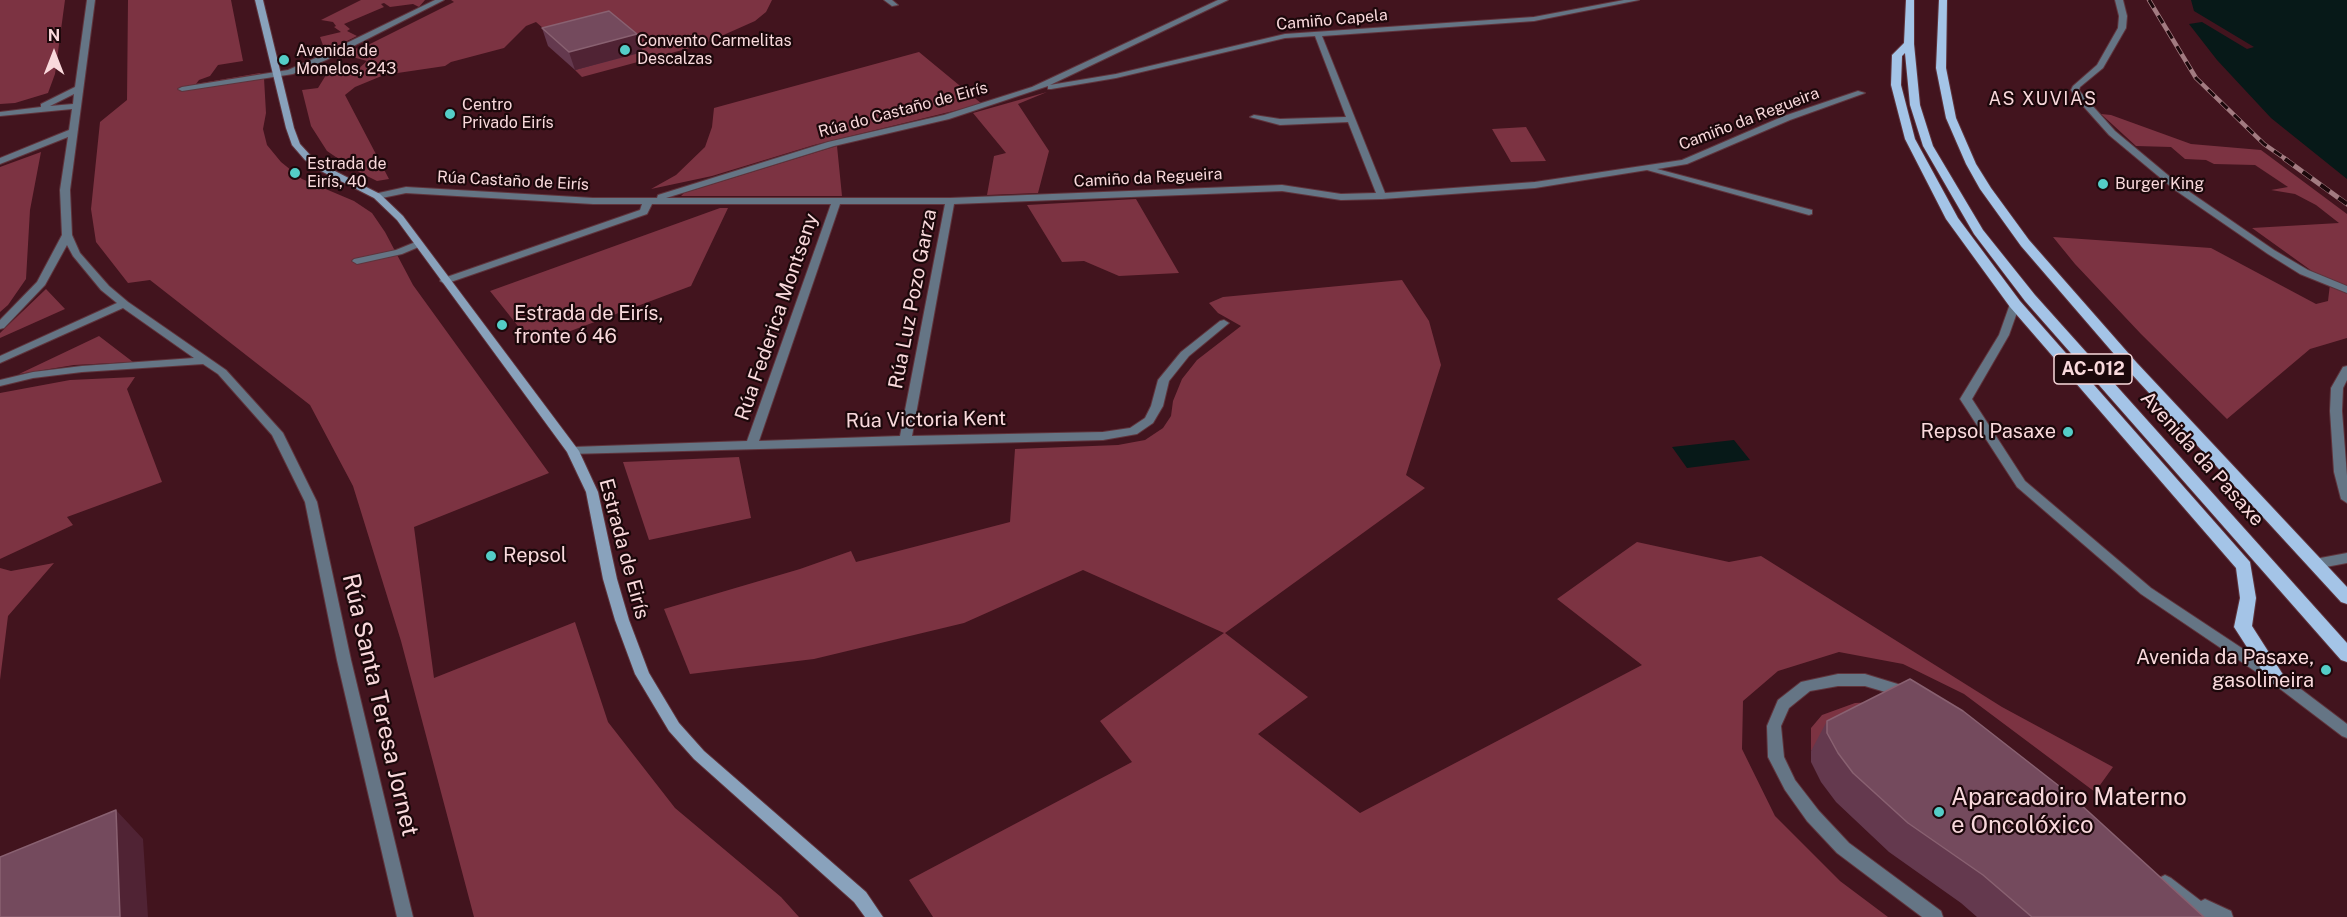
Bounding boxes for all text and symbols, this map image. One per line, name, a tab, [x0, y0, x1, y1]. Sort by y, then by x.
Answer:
street label: Camiño Capela	[1275, 6, 1389, 34]
north arrow	[24, 24, 84, 84]
text: N	[48, 26, 60, 45]
place label: Convento Carmelitas Descalzas	[637, 31, 791, 69]
place label: Avenida de Monelos, 243	[296, 41, 396, 79]
marker: Convento Carmelitas Descalzas	[618, 43, 632, 57]
marker: Avenida de Monelos, 243	[277, 53, 291, 67]
street label: Rúa do Castaño de Eirís	[816, 78, 990, 142]
street label: Camiño da Regueira	[1676, 83, 1822, 155]
district label: AS XUVIAS	[1989, 88, 2097, 110]
place label: Centro Privado Eirís	[462, 95, 554, 133]
marker: Centro Privado Eirís	[443, 107, 457, 121]
place label: Estrada de Eirís, 40	[307, 154, 387, 192]
street label: Camiño da Regueira	[1073, 165, 1223, 191]
marker: Estrada de Eirís, 40	[288, 166, 302, 180]
street label: Rúa Castaño de Eirís	[437, 167, 589, 195]
place label: Burger King	[2115, 174, 2204, 194]
marker: Burger King	[2096, 177, 2110, 191]
street label: Rúa Luz Pozo Garza	[884, 207, 942, 391]
street label: Rúa Federica Montseny	[730, 210, 824, 424]
place label: Estrada de Eirís, fronte ó 46	[514, 302, 663, 349]
marker: Estrada de Eirís, fronte ó 46	[495, 318, 509, 332]
road number: AC-012	[2054, 354, 2132, 384]
street label: Avenida da Pasaxe	[2135, 387, 2269, 531]
street label: Rúa Victoria Kent	[846, 407, 1006, 433]
place label: Repsol Pasaxe	[1921, 420, 2056, 444]
marker: Repsol Pasaxe	[2061, 425, 2075, 439]
street label: Estrada de Eirís	[594, 476, 654, 622]
place label: Repsol	[503, 544, 567, 568]
marker: Repsol	[484, 549, 498, 563]
street label: Rúa Santa Teresa Jornet	[336, 571, 424, 839]
place label: Avenida da Pasaxe, gasolineira	[2136, 646, 2314, 693]
marker: Avenida da Pasaxe, gasolineira	[2319, 663, 2333, 677]
place label: Aparcadoiro Materno e Oncolóxico	[1951, 784, 2187, 840]
marker: Aparcadoiro Materno e Oncolóxico	[1932, 805, 1946, 819]

